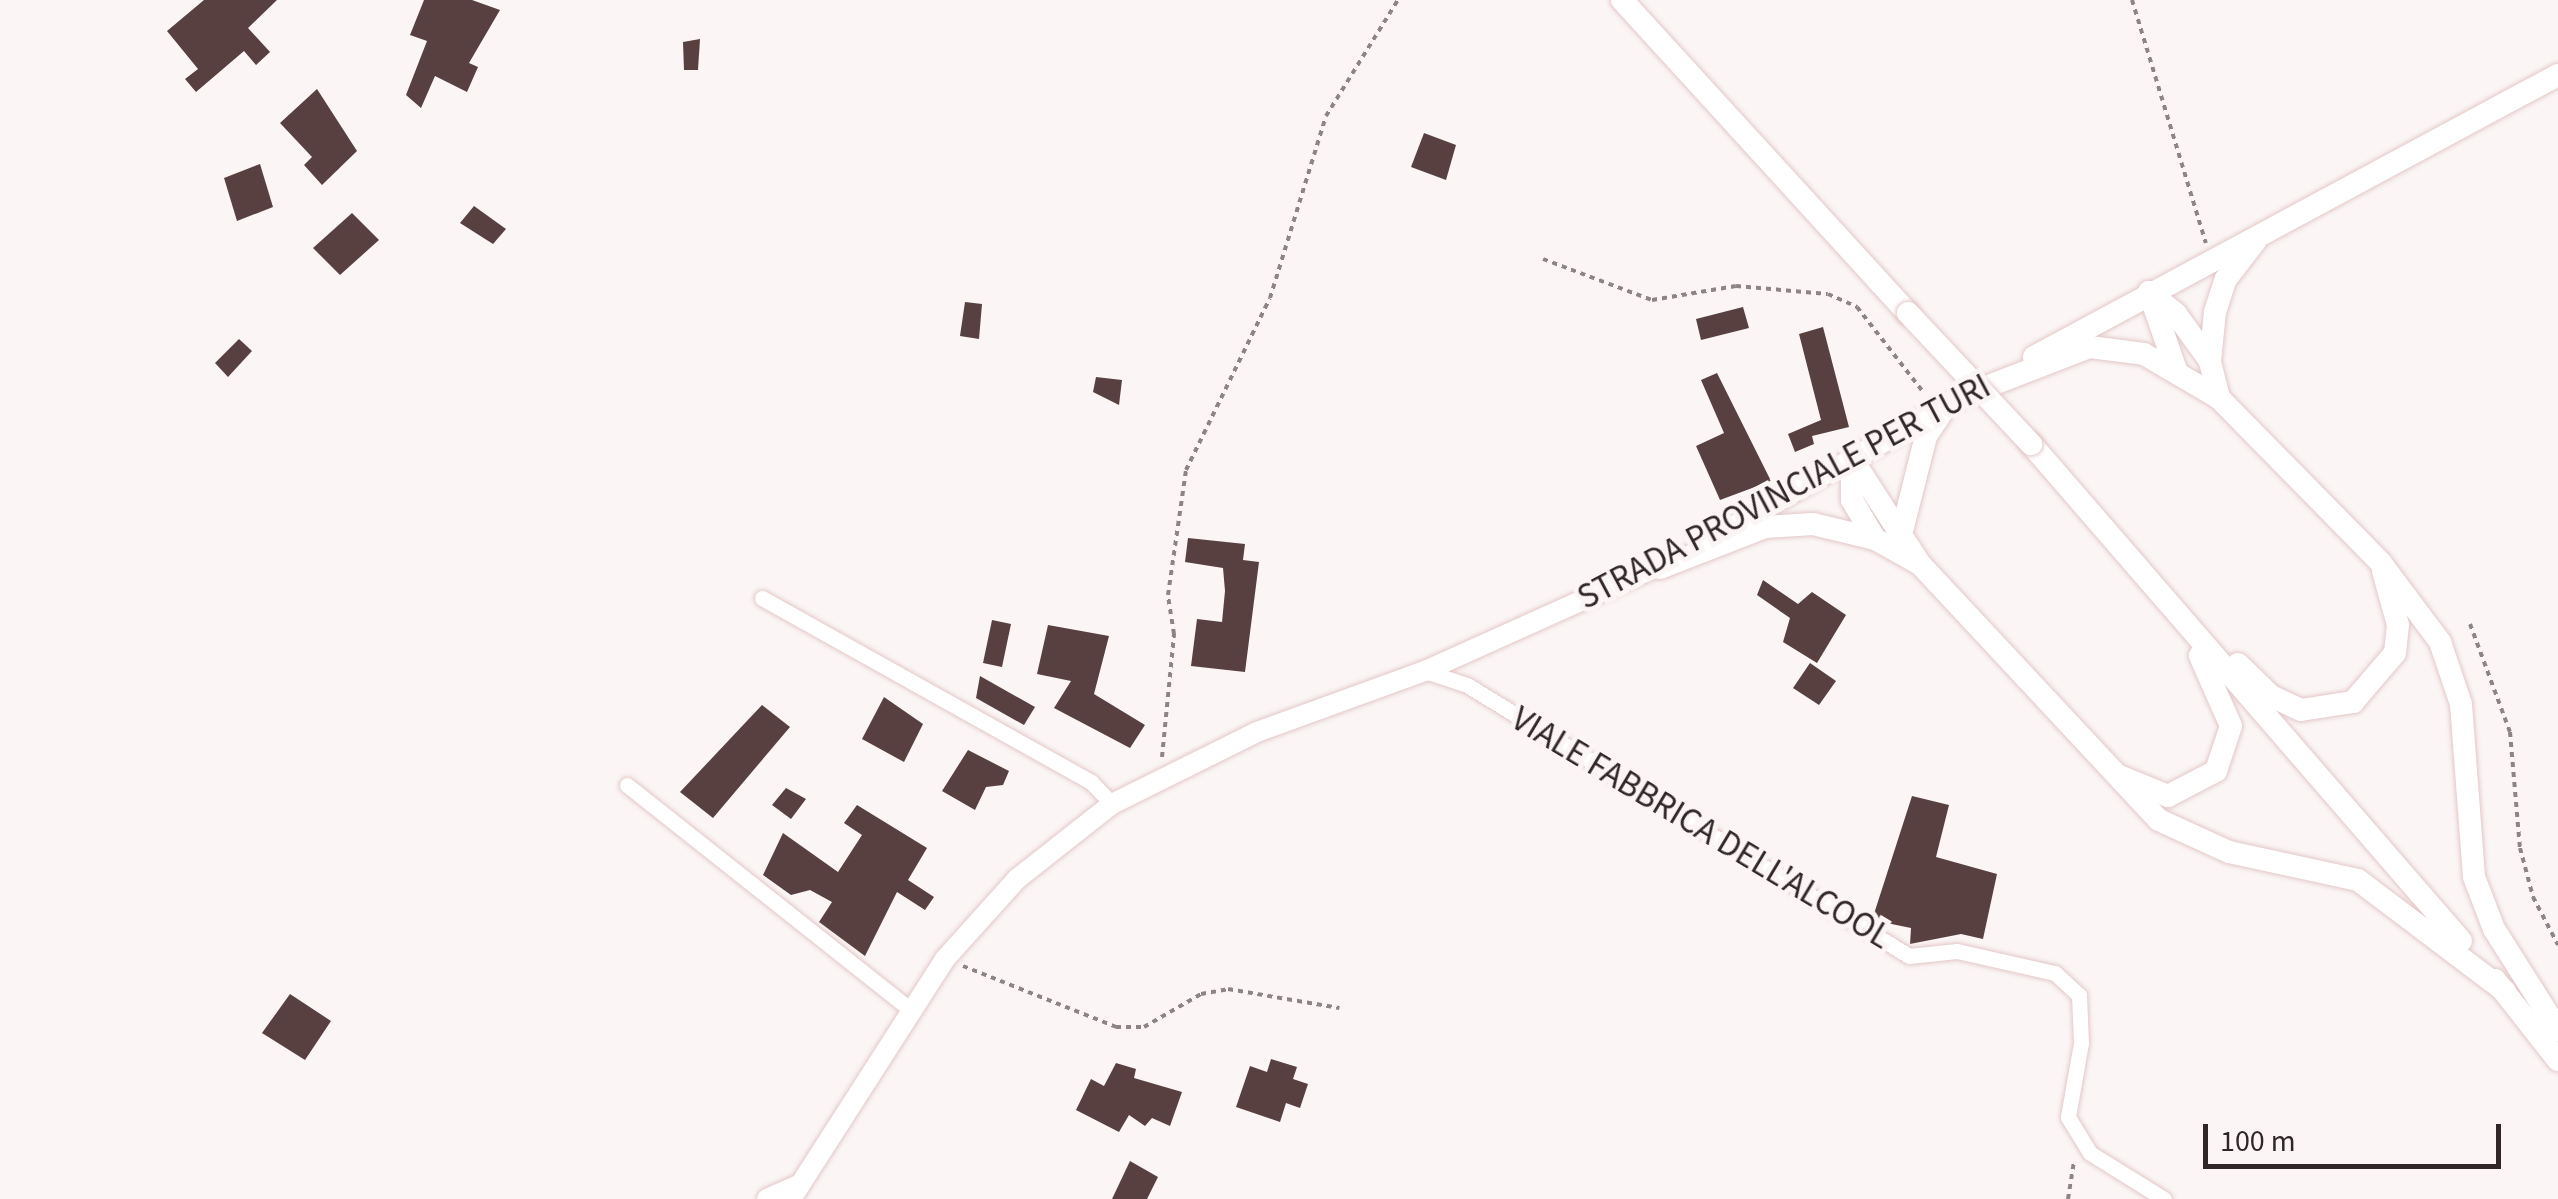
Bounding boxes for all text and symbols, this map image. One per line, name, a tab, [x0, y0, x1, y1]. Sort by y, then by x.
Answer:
street label: STRADA PROVINCIALE PER TURI	[1570, 365, 1998, 619]
street label: VIALE FABBRICA DELL'ALCOOL	[1504, 698, 1898, 958]
scale bar	[2208, 1104, 2506, 1166]
text: 100 m	[2220, 1120, 2296, 1163]

